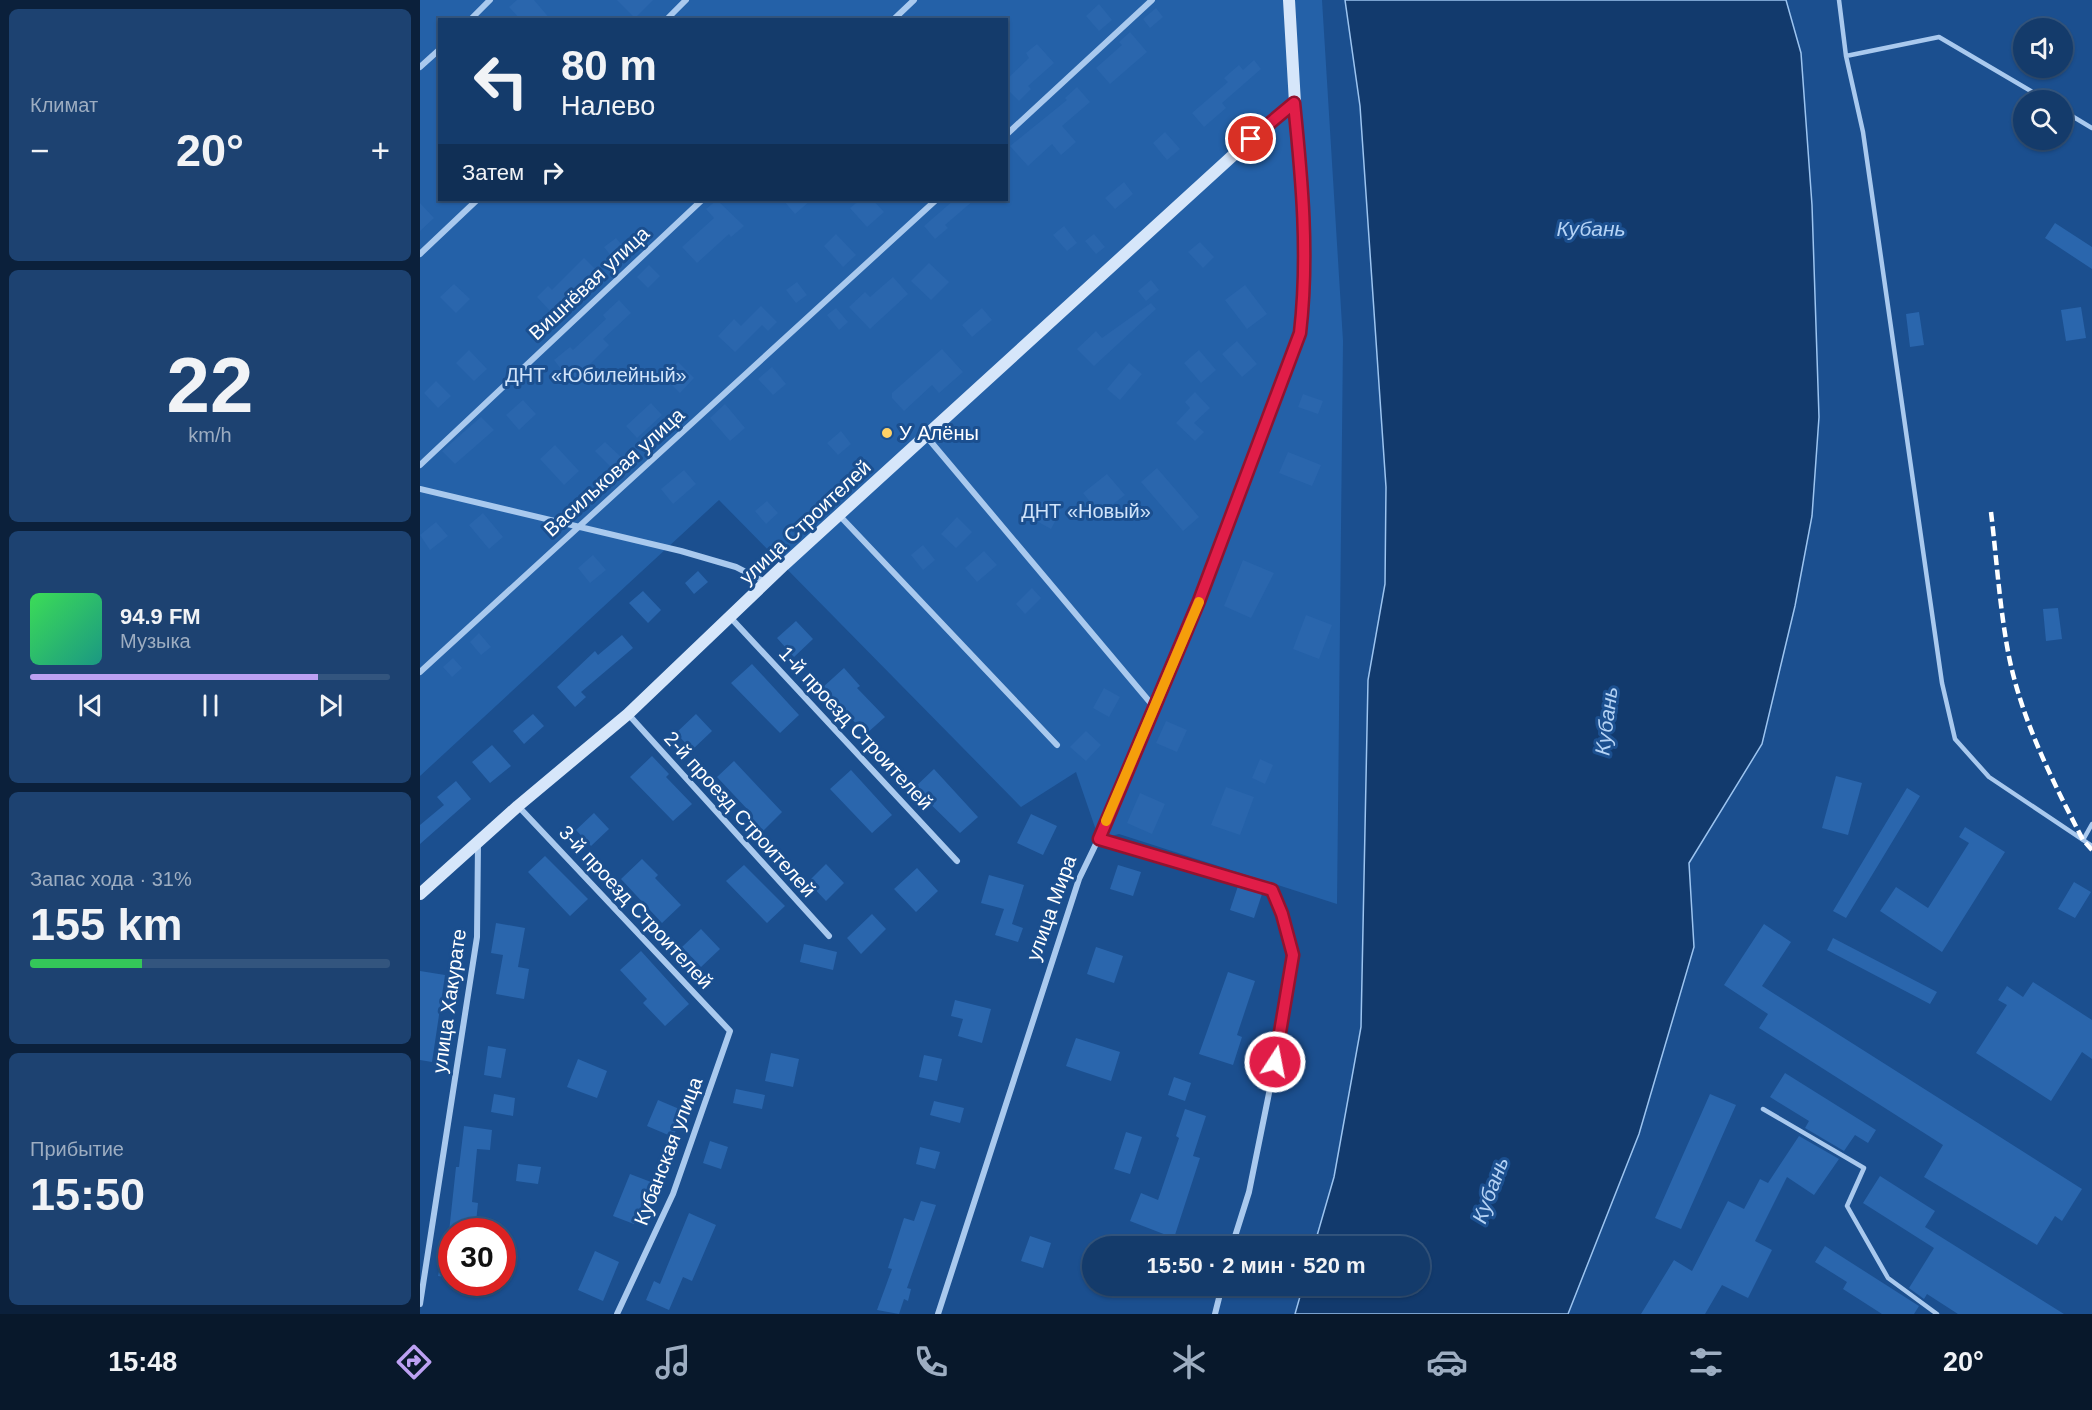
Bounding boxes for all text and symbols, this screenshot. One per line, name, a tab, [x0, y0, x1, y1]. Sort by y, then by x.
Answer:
map controls	[2013, 18, 2073, 150]
button: sound	[2013, 18, 2073, 78]
icon: left	[462, 42, 540, 120]
text: 80 m	[561, 42, 657, 89]
button: search	[2013, 90, 2073, 150]
text: Налево	[561, 91, 655, 121]
text: Климат	[30, 94, 98, 116]
pin	[1225, 113, 1276, 164]
icon: arrive	[1234, 122, 1267, 155]
text: 20°	[176, 125, 244, 176]
text: −	[30, 132, 49, 169]
text: +	[371, 132, 390, 169]
icon: right	[536, 156, 569, 189]
text: Затем	[462, 160, 524, 185]
water label: Кубань	[1556, 217, 1626, 240]
street label: Вишнёвая улица	[525, 221, 654, 344]
text: 22	[167, 341, 253, 429]
park label: ДНТ «Юбилейный»	[505, 364, 687, 386]
street label: Васильковая улица	[539, 403, 689, 541]
place label: У Алёны	[899, 422, 979, 444]
text: km/h	[188, 424, 232, 446]
marker: У Алёны	[880, 426, 894, 440]
street label: улица Строителей	[735, 456, 875, 588]
park label: ДНТ «Новый»	[1021, 500, 1151, 522]
text: 94.9 FM	[120, 604, 201, 629]
text: Музыка	[120, 630, 191, 652]
street label: 1-й проезд Строителей	[775, 642, 937, 814]
water label: Кубань	[1590, 685, 1622, 757]
icon: previous	[74, 689, 107, 722]
icon: pause	[194, 689, 227, 722]
icon: next	[314, 689, 347, 722]
street label: 2-й проезд Строителей	[660, 727, 820, 901]
street label: 3-й проезд Строителей	[555, 821, 717, 993]
street label: улица Мира	[1022, 851, 1081, 964]
text: Запас хода · 31%	[30, 868, 192, 890]
text: 155 km	[30, 899, 183, 950]
street label: улица Хакурате	[428, 927, 470, 1075]
position arrow	[1243, 1030, 1307, 1094]
street label: Кубанская улица	[630, 1073, 707, 1228]
text: Прибытие	[30, 1138, 124, 1160]
water label: Кубань	[1467, 1154, 1513, 1226]
text: 15:50	[30, 1169, 145, 1220]
speed limit sign: 30	[438, 1218, 516, 1296]
text: 15:50 · 2 мин · 520 m	[1146, 1253, 1366, 1278]
icon: directions	[393, 1341, 435, 1383]
icon: music	[652, 1341, 694, 1383]
icon: phone	[910, 1341, 952, 1383]
icon: climate	[1168, 1341, 1210, 1383]
icon: car	[1426, 1341, 1468, 1383]
icon: filters	[1685, 1341, 1727, 1383]
text: 15:48	[108, 1347, 177, 1377]
text: 20°	[1943, 1347, 1984, 1377]

